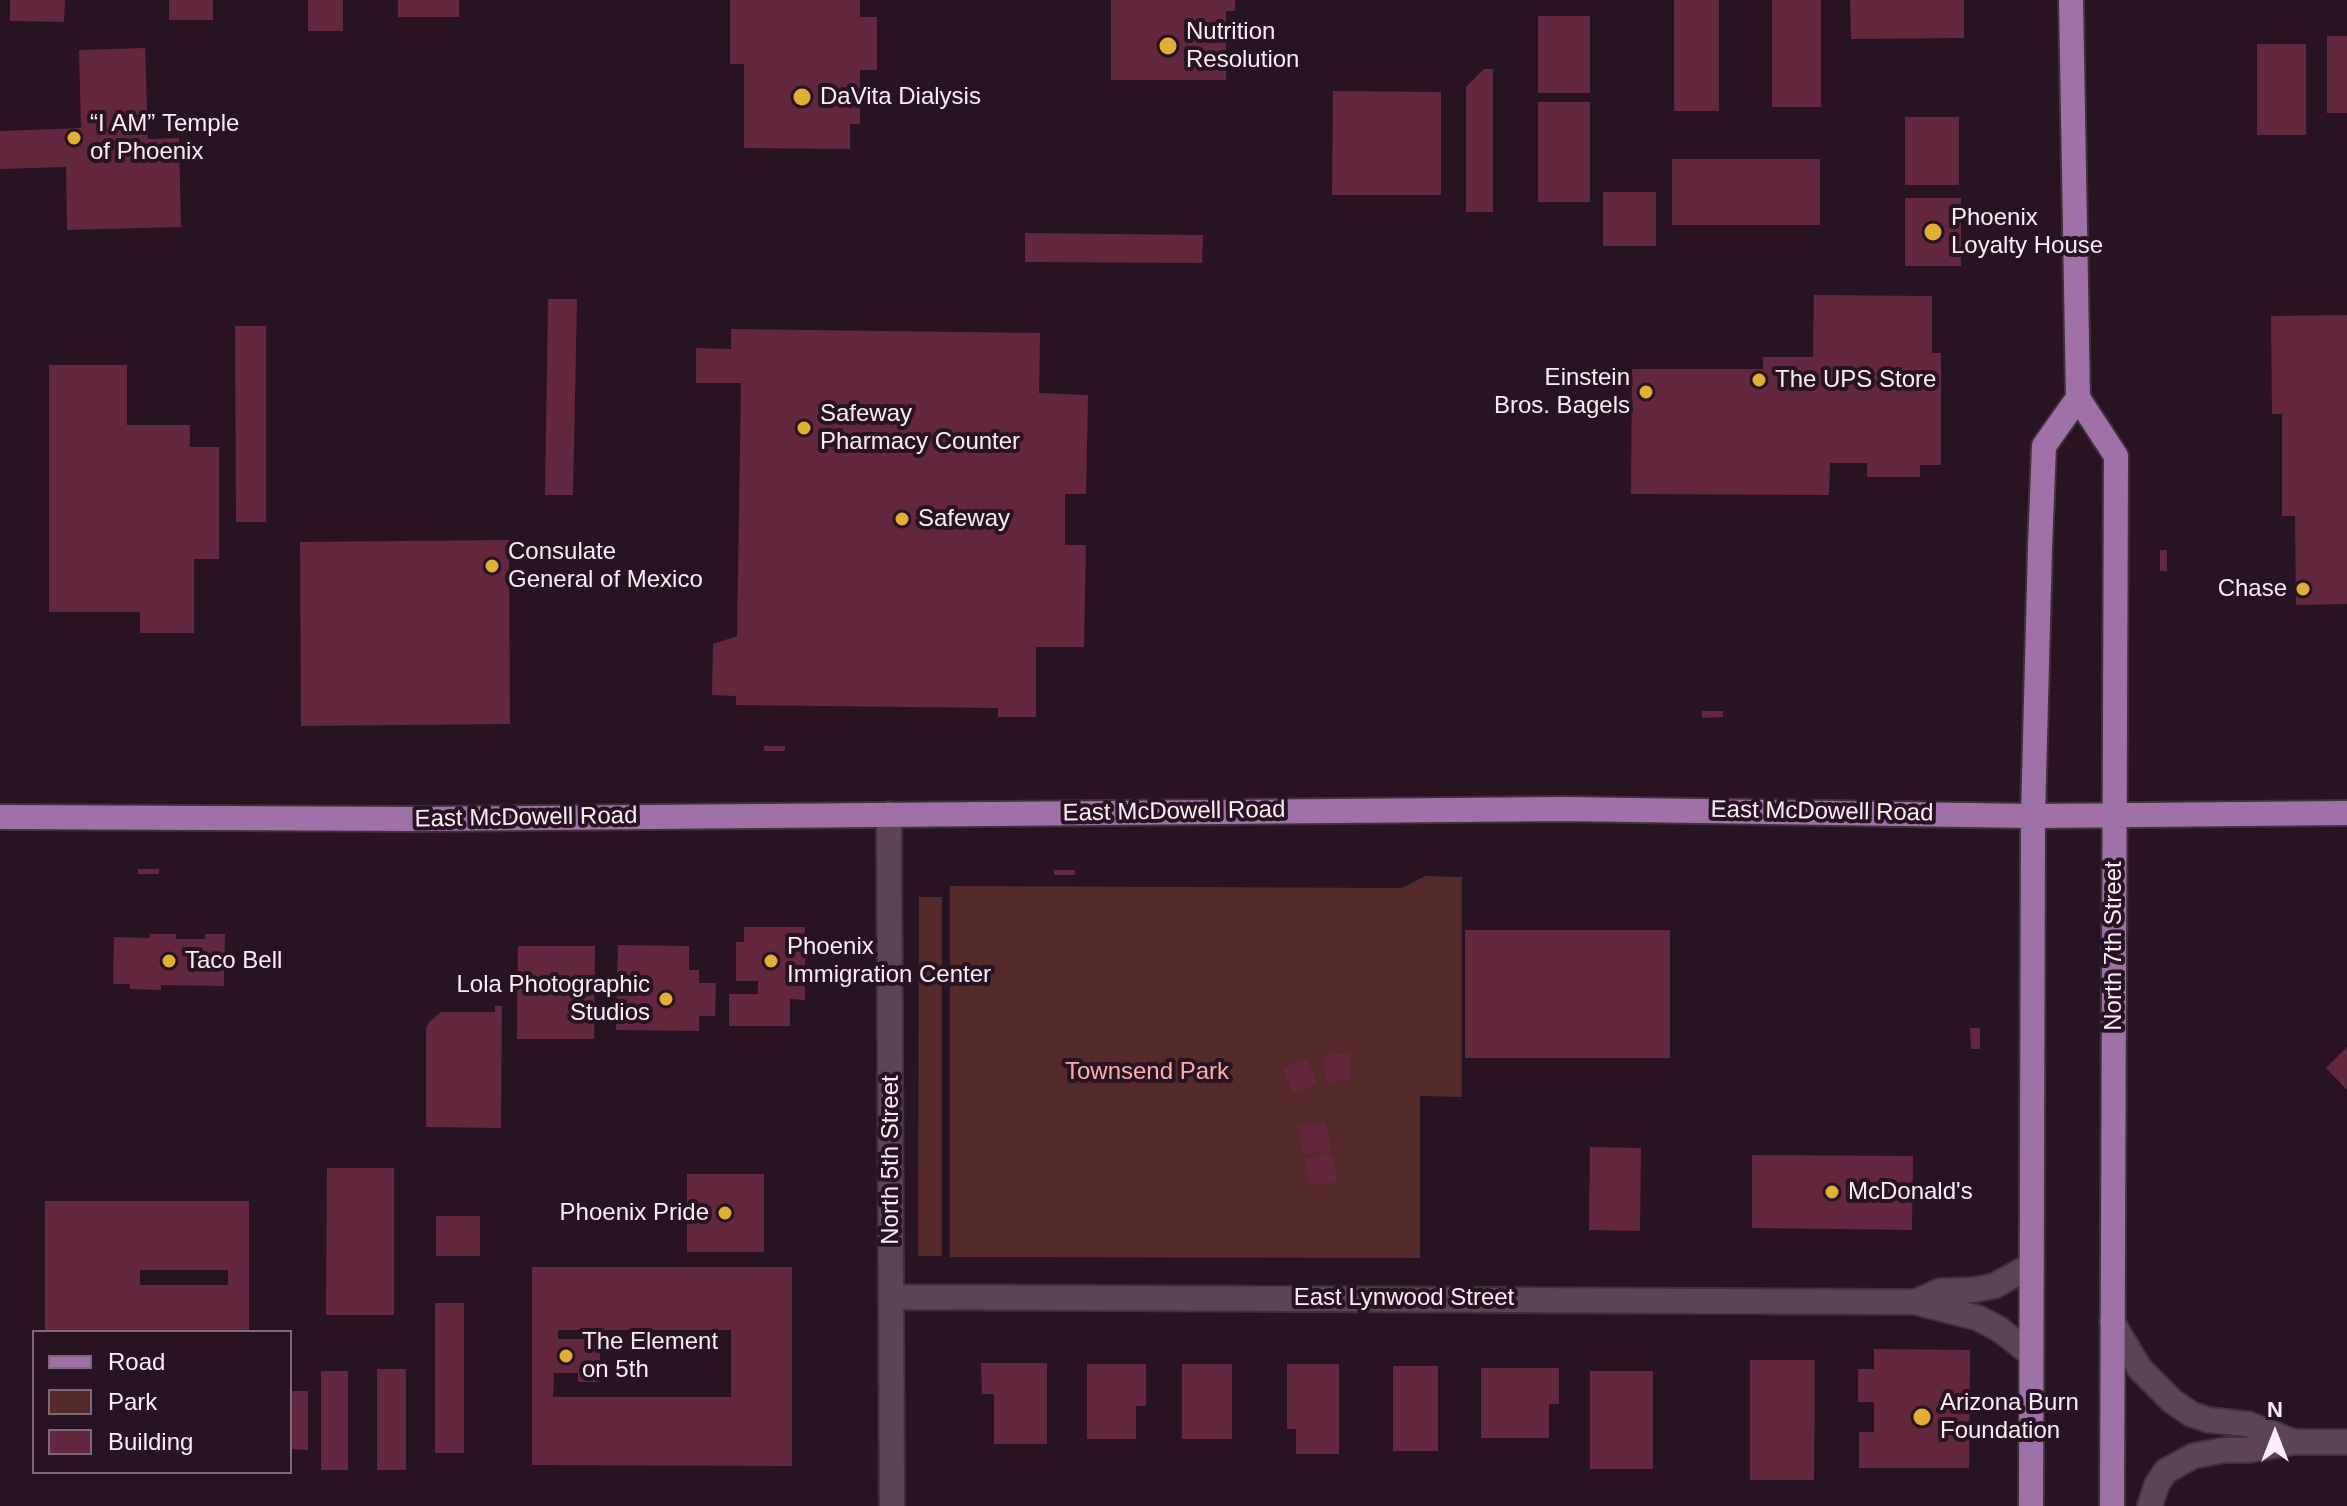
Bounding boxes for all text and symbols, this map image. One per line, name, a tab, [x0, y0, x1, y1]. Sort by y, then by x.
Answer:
place label: Nutrition Resolution	[1186, 18, 1299, 74]
marker: Nutrition Resolution	[1157, 35, 1179, 57]
place label: DaVita Dialysis	[820, 83, 981, 111]
marker: DaVita Dialysis	[791, 86, 813, 108]
place label: “I AM” Temple of Phoenix	[90, 110, 239, 166]
marker: “I AM” Temple of Phoenix	[65, 129, 83, 147]
place label: Phoenix Loyalty House	[1951, 204, 2103, 260]
marker: Phoenix Loyalty House	[1922, 221, 1944, 243]
place label: Einstein Bros. Bagels	[1494, 364, 1630, 420]
place label: The UPS Store	[1775, 366, 1936, 394]
marker: The UPS Store	[1750, 371, 1768, 389]
marker: Einstein Bros. Bagels	[1637, 383, 1655, 401]
place label: Safeway Pharmacy Counter	[820, 400, 1020, 456]
marker: Safeway Pharmacy Counter	[795, 419, 813, 437]
place label: Safeway	[918, 505, 1010, 533]
marker: Safeway	[893, 510, 911, 528]
place label: Consulate General of Mexico	[508, 538, 703, 594]
marker: Consulate General of Mexico	[483, 557, 501, 575]
place label: Chase	[2218, 575, 2287, 603]
marker: Chase	[2294, 580, 2312, 598]
street label: East McDowell Road	[1062, 796, 1286, 828]
street label: East McDowell Road	[1710, 796, 1934, 828]
street label: East McDowell Road	[414, 802, 638, 834]
street label: North 7th Street	[2100, 861, 2128, 1031]
place label: Phoenix Immigration Center	[787, 933, 991, 989]
place label: Taco Bell	[185, 947, 282, 975]
marker: Taco Bell	[160, 952, 178, 970]
marker: Phoenix Immigration Center	[762, 952, 780, 970]
place label: Lola Photographic Studios	[457, 971, 650, 1027]
marker: Lola Photographic Studios	[657, 990, 675, 1008]
park label: Townsend Park	[1065, 1058, 1229, 1086]
street label: North 5th Street	[877, 1075, 905, 1245]
place label: McDonald's	[1848, 1178, 1973, 1206]
marker: McDonald's	[1823, 1183, 1841, 1201]
place label: Phoenix Pride	[560, 1199, 709, 1227]
marker: Phoenix Pride	[716, 1204, 734, 1222]
street label: East Lynwood Street	[1294, 1284, 1514, 1312]
place label: The Element on 5th	[582, 1328, 718, 1384]
legend	[32, 1330, 292, 1474]
marker: The Element on 5th	[557, 1347, 575, 1365]
text: Road	[108, 1348, 165, 1375]
text: Park	[108, 1388, 157, 1415]
place label: Arizona Burn Foundation	[1940, 1389, 2079, 1445]
north arrow	[2235, 1394, 2315, 1474]
text: N	[2267, 1397, 2283, 1422]
marker: Arizona Burn Foundation	[1911, 1406, 1933, 1428]
text: Building	[108, 1428, 193, 1455]

